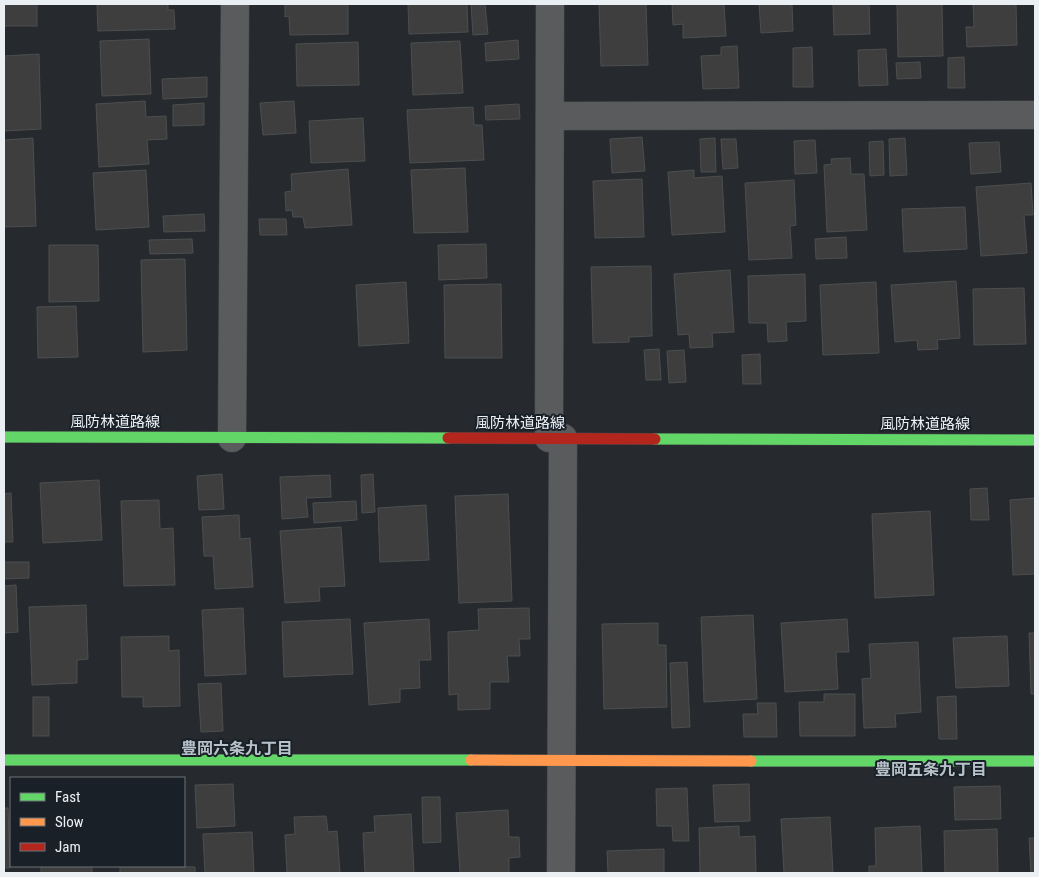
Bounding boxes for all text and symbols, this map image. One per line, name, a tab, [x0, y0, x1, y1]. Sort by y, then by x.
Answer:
street label: 風防林道路線	[70, 413, 160, 431]
street label: 風防林道路線	[475, 414, 565, 432]
street label: 風防林道路線	[880, 415, 970, 433]
district label: 豊岡六条九丁目	[181, 739, 293, 758]
district label: 豊岡五条九丁目	[875, 760, 987, 779]
legend	[10, 777, 185, 867]
text: Fast	[55, 788, 80, 806]
text: Slow	[55, 813, 84, 831]
text: Jam	[55, 838, 81, 856]

